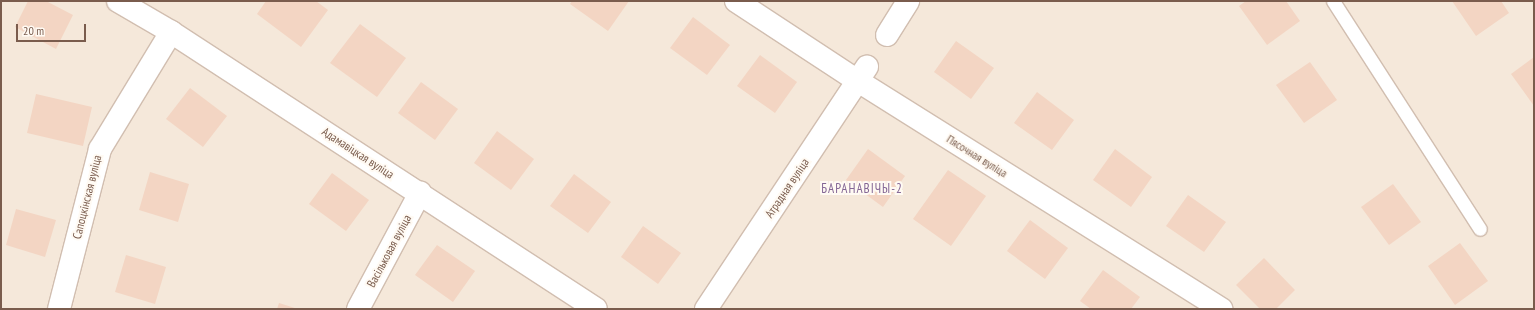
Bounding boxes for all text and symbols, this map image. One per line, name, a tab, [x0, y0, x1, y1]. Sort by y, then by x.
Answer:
scale bar	[18, 16, 88, 42]
text: 20 m	[23, 23, 44, 38]
street label: Адамавіцкая вуліца	[319, 124, 397, 182]
street label: Пясочная вуліца	[944, 132, 1010, 180]
street label: Сапоцкінская вуліца	[70, 153, 104, 241]
street label: Атрадная вуліца	[762, 156, 812, 220]
district label: БАРАНАВІЧЫ-2	[821, 181, 903, 197]
street label: Васільковая вуліца	[364, 212, 414, 290]

